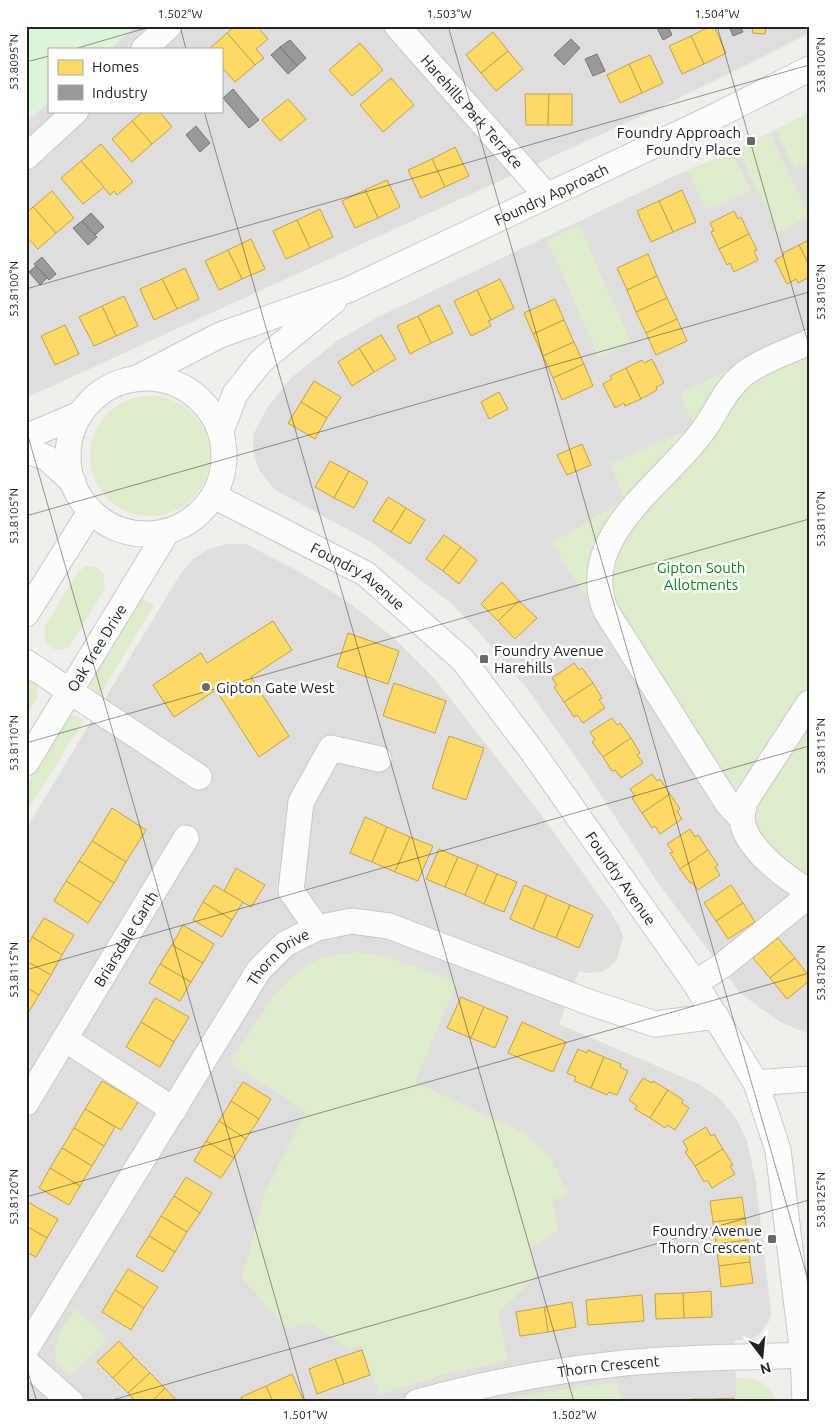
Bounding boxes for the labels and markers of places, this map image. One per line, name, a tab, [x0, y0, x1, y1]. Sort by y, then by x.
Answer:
place label: Foundry Approach Foundry Place	[617, 124, 741, 158]
marker: Foundry Approach Foundry Place	[745, 135, 757, 147]
place label: Foundry Avenue Harehills	[494, 642, 604, 676]
marker: Foundry Avenue Harehills	[478, 653, 490, 665]
place label: Gipton Gate West	[216, 679, 335, 696]
marker: Gipton Gate West	[200, 681, 212, 693]
place label: Foundry Avenue Thorn Crescent	[652, 1222, 762, 1256]
marker: Foundry Avenue Thorn Crescent	[766, 1233, 778, 1245]

